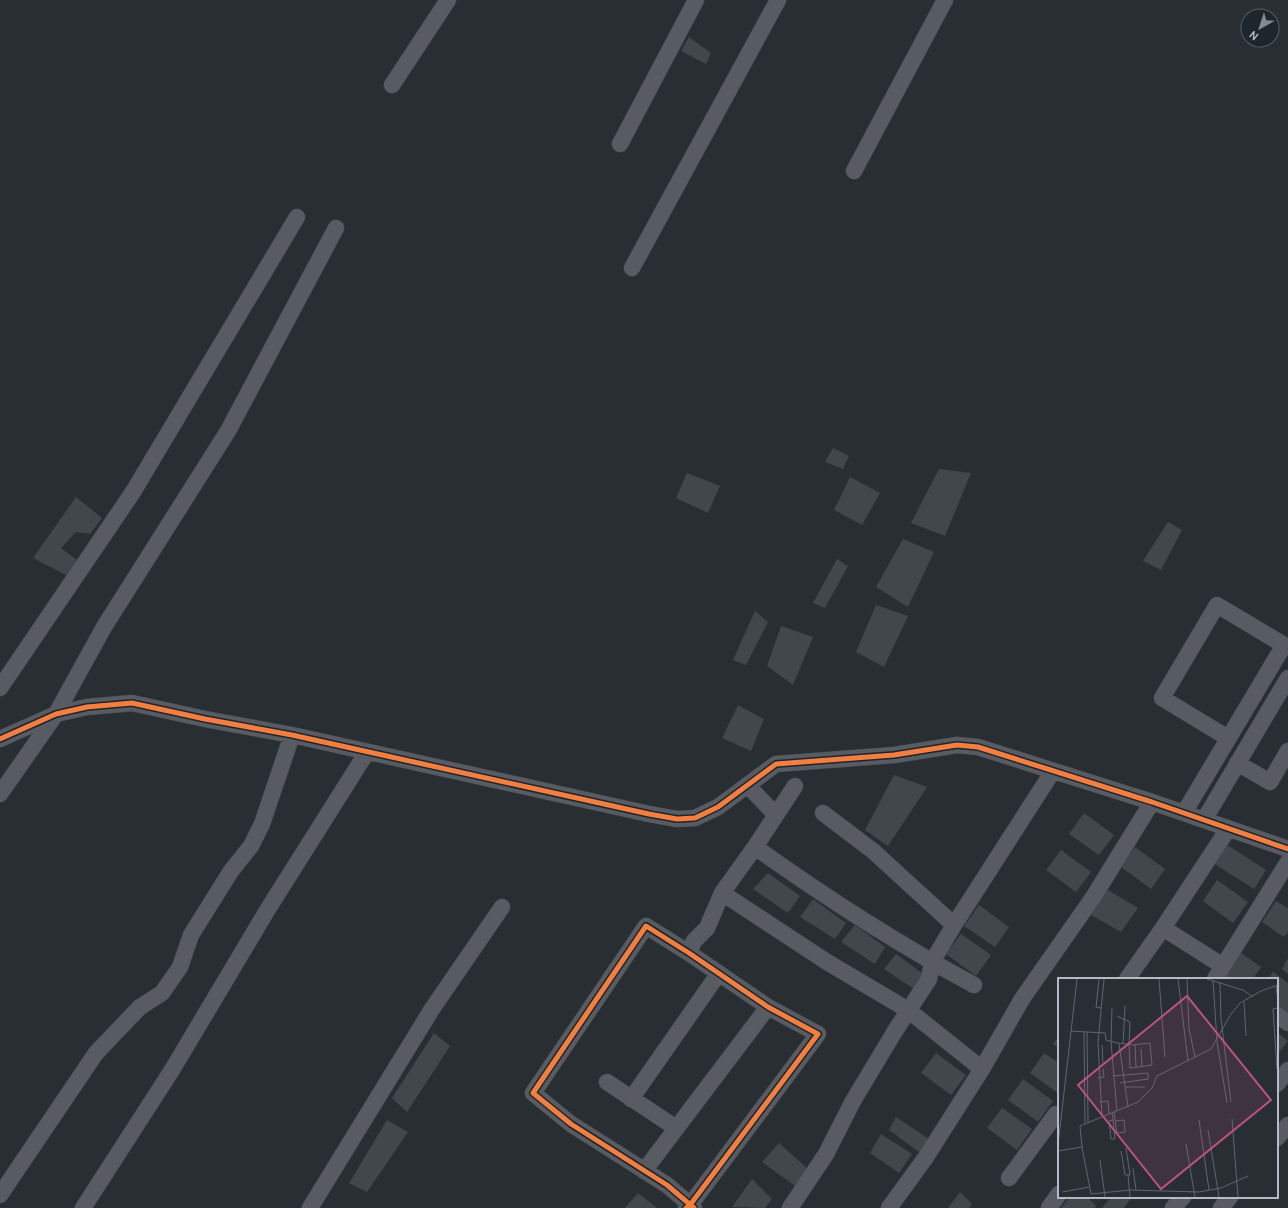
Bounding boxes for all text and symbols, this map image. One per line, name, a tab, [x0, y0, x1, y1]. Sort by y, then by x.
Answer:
north arrow	[1240, 8, 1280, 48]
text: N	[1246, 28, 1261, 44]
inset map	[1058, 978, 1278, 1198]

